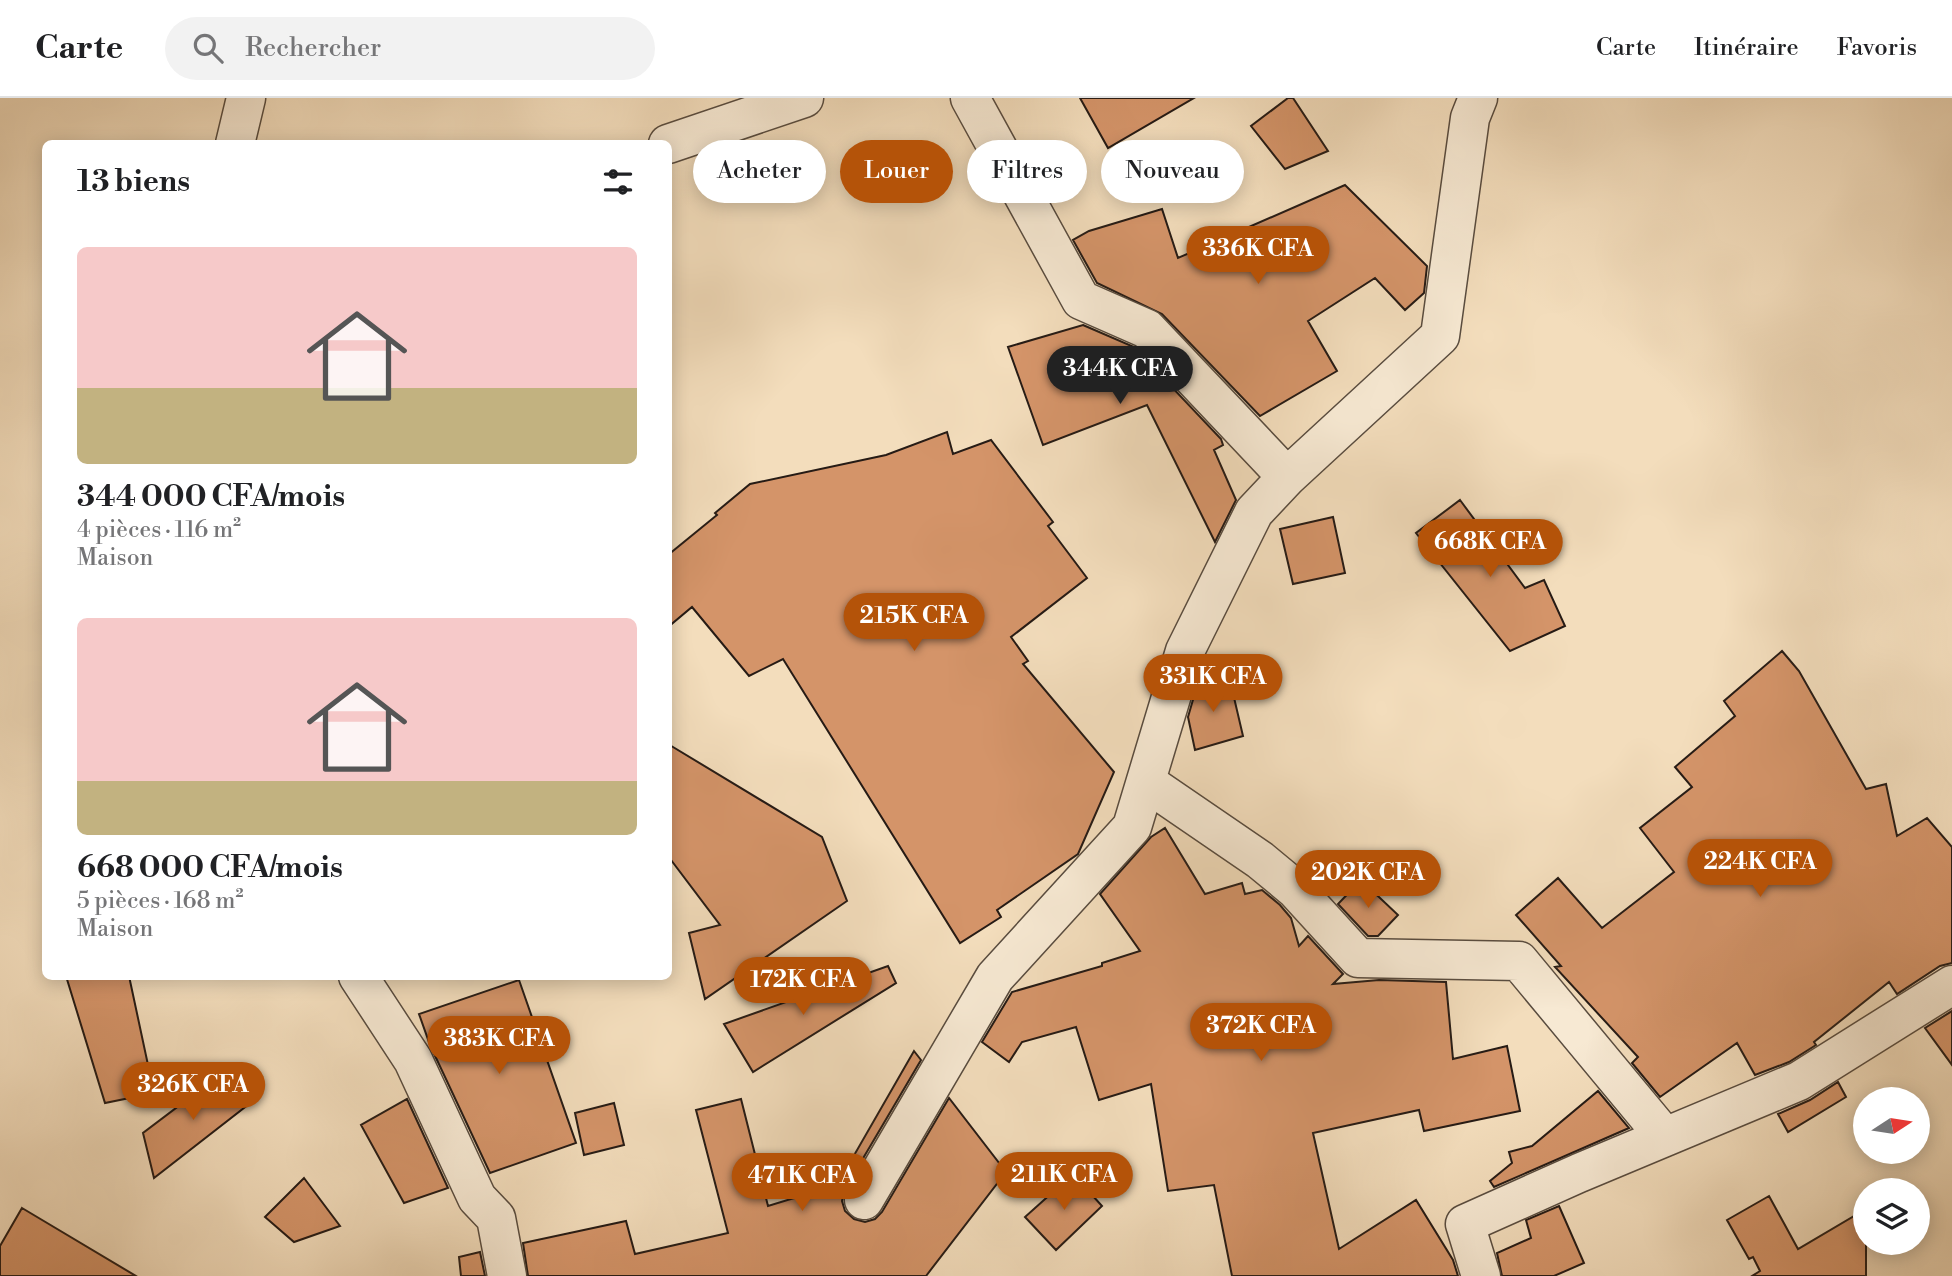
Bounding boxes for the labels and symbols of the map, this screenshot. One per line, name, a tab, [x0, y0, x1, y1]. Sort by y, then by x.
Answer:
pin: 336K CFA	[1186, 226, 1330, 286]
pin: 344K CFA	[1048, 346, 1192, 406]
pin: 668K CFA	[1418, 519, 1562, 579]
pin: 215K CFA	[842, 594, 986, 653]
pin: 331K CFA	[1141, 654, 1285, 714]
pin: 224K CFA	[1688, 840, 1832, 899]
pin: 202K CFA	[1296, 850, 1440, 910]
pin: 172K CFA	[731, 958, 875, 1017]
pin: 372K CFA	[1189, 1004, 1333, 1063]
pin: 383K CFA	[427, 1016, 571, 1076]
pin: 326K CFA	[121, 1062, 265, 1122]
north arrow	[1853, 1087, 1930, 1164]
pin: 211K CFA	[992, 1152, 1136, 1212]
pin: 471K CFA	[730, 1154, 874, 1213]

